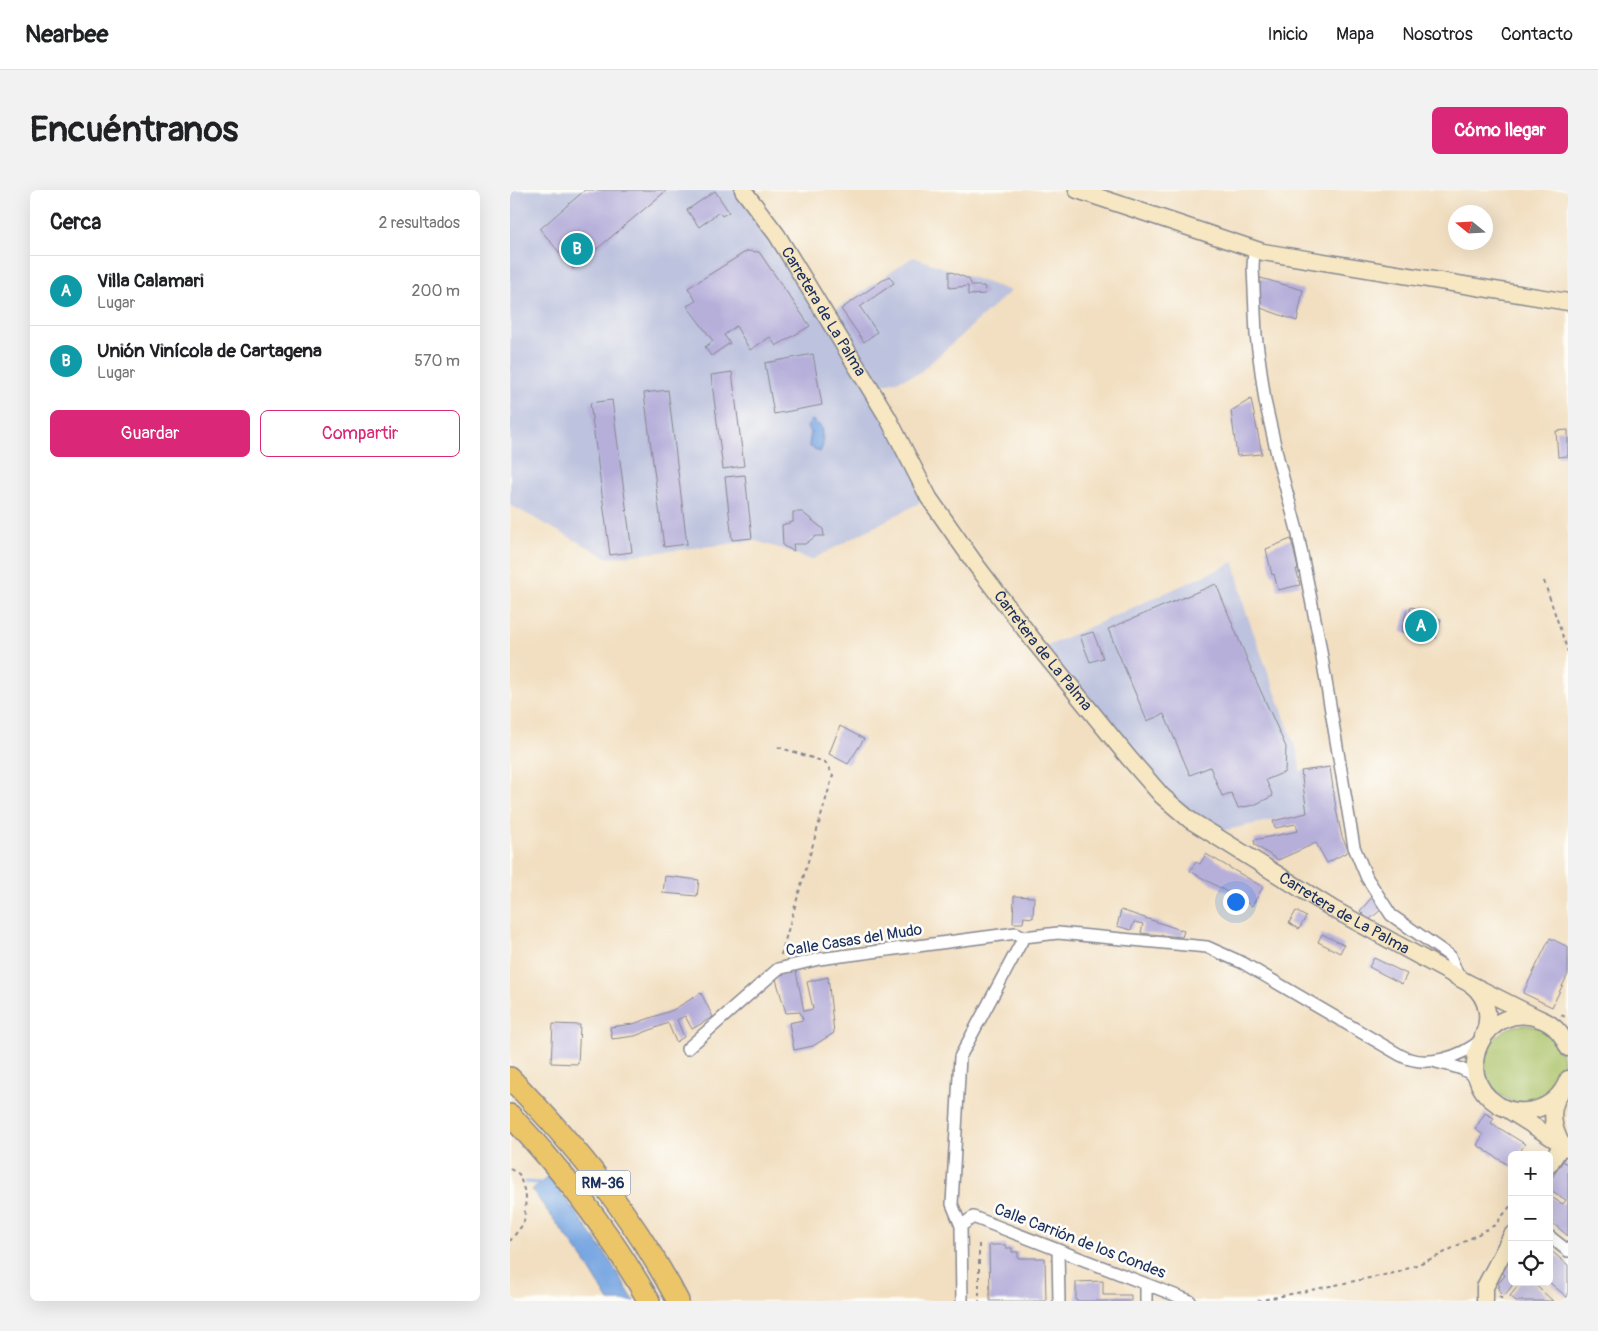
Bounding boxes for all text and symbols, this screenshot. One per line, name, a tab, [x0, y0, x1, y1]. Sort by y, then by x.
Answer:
text: Nearbee	[25, 20, 108, 49]
text: Inicio	[1267, 23, 1308, 46]
text: Mapa	[1336, 23, 1374, 46]
text: Nosotros	[1402, 23, 1473, 46]
text: Contacto	[1501, 23, 1573, 46]
button: Cómo llegar	[1432, 107, 1568, 154]
text: Encuéntranos	[30, 108, 238, 152]
north arrow	[1448, 205, 1493, 250]
text: Cerca	[50, 209, 101, 236]
text: 2 resultados	[378, 213, 460, 233]
pin: B	[561, 230, 593, 268]
street label: Carretera de La Palma	[777, 243, 870, 380]
text: Villa Calamari	[97, 269, 204, 293]
text: A	[61, 281, 71, 301]
text: 200 m	[412, 281, 460, 301]
text: Lugar	[97, 293, 135, 313]
text: Unión Vinícola de Cartagena	[97, 339, 322, 363]
text: B	[61, 351, 71, 371]
text: 570 m	[414, 351, 460, 371]
text: Lugar	[97, 363, 135, 383]
button: Guardar	[50, 410, 250, 457]
button: Compartir	[260, 410, 460, 457]
street label: Carretera de La Palma	[989, 587, 1097, 715]
pin: A	[1405, 607, 1437, 645]
street label: Carretera de La Palma	[1275, 868, 1413, 959]
your location	[1223, 889, 1249, 915]
street label: Calle Casas del Mudo	[784, 919, 924, 961]
map controls	[1508, 1151, 1553, 1286]
button: +	[1508, 1151, 1553, 1196]
road number: RM-36	[576, 1170, 630, 1196]
button: −	[1508, 1196, 1553, 1241]
street label: Calle Carrión de los Condes	[991, 1199, 1169, 1283]
button: locate	[1508, 1241, 1553, 1286]

